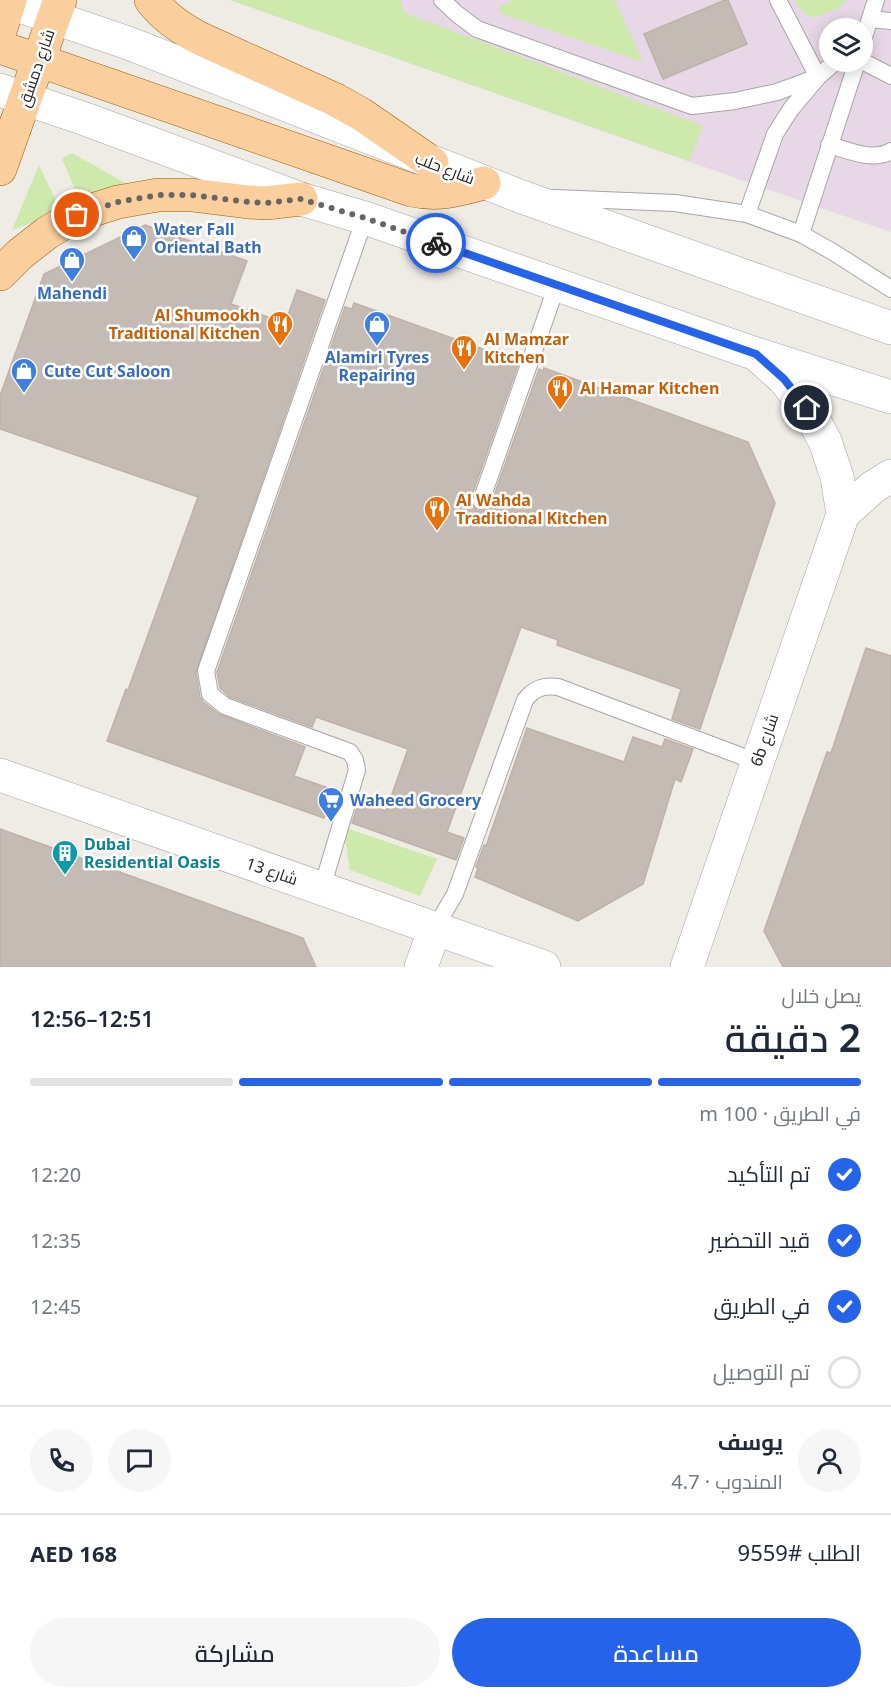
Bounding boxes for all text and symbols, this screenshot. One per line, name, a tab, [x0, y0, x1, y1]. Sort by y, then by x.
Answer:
map controls	[819, 18, 873, 72]
button: layers	[819, 18, 873, 72]
street label: شارع دمشق	[12, 26, 61, 110]
street label: شارع حلب	[412, 147, 478, 190]
pin	[51, 189, 102, 240]
icon: bag	[60, 198, 93, 231]
courier	[406, 213, 466, 273]
place label: Water Fall Oriental Bath	[154, 218, 262, 258]
shop icon: Water Fall Oriental Bath	[119, 223, 149, 261]
icon: bike	[420, 227, 453, 260]
shop icon: Mahendi	[57, 245, 87, 283]
place label: Mahendi	[37, 282, 107, 304]
place label: Al Shumookh Traditional Kitchen	[109, 304, 260, 344]
restaurant icon: Al Shumookh Traditional Kitchen	[265, 309, 295, 347]
shop icon: Alamiri Tyres Repairing	[362, 309, 392, 347]
place label: Al Mamzar Kitchen	[484, 328, 569, 368]
restaurant icon: Al Mamzar Kitchen	[449, 333, 479, 371]
place label: Alamiri Tyres Repairing	[325, 346, 429, 386]
shop icon: Cute Cut Saloon	[9, 356, 39, 394]
place label: Cute Cut Saloon	[44, 360, 171, 382]
restaurant icon: Al Hamar Kitchen	[545, 373, 575, 411]
place label: Al Hamar Kitchen	[580, 377, 719, 399]
pin	[781, 382, 832, 433]
icon: home	[790, 391, 823, 424]
place label: Al Wahda Traditional Kitchen	[456, 489, 607, 529]
restaurant icon: Al Wahda Traditional Kitchen	[422, 494, 452, 532]
street label: 6b شارع	[745, 711, 784, 770]
supermarket icon: Waheed Grocery	[316, 785, 346, 823]
place label: Waheed Grocery	[350, 789, 482, 811]
place label: Dubai Residential Oasis	[84, 833, 220, 873]
building icon: Dubai Residential Oasis	[50, 838, 80, 876]
street label: شارع 13	[243, 852, 301, 891]
text: يصل خلال	[782, 982, 861, 1009]
text: 12:51–12:56	[30, 1003, 154, 1033]
text: 2 دقيقة	[725, 1010, 861, 1063]
text: في الطريق · 100 m	[699, 1100, 861, 1127]
text: تم التأكيد	[727, 1158, 810, 1188]
icon: check	[828, 1158, 861, 1191]
text: 12:20	[30, 1161, 81, 1188]
text: قيد التحضير	[709, 1224, 810, 1254]
icon: check	[828, 1224, 861, 1257]
text: 12:35	[30, 1227, 81, 1254]
text: في الطريق	[713, 1290, 810, 1320]
icon: check	[828, 1290, 861, 1323]
text: 12:45	[30, 1293, 81, 1320]
text: تم التوصيل	[713, 1356, 810, 1386]
text: يوسف	[718, 1426, 783, 1456]
button: phone	[30, 1429, 93, 1492]
button: chat	[108, 1429, 171, 1492]
button: person	[798, 1429, 861, 1492]
text: المندوب · 4.7	[671, 1468, 783, 1495]
text: الطلب #9559	[738, 1537, 861, 1567]
text: AED 168	[30, 1538, 117, 1568]
button: مشاركة	[30, 1618, 440, 1687]
button: مساعدة	[452, 1618, 861, 1687]

